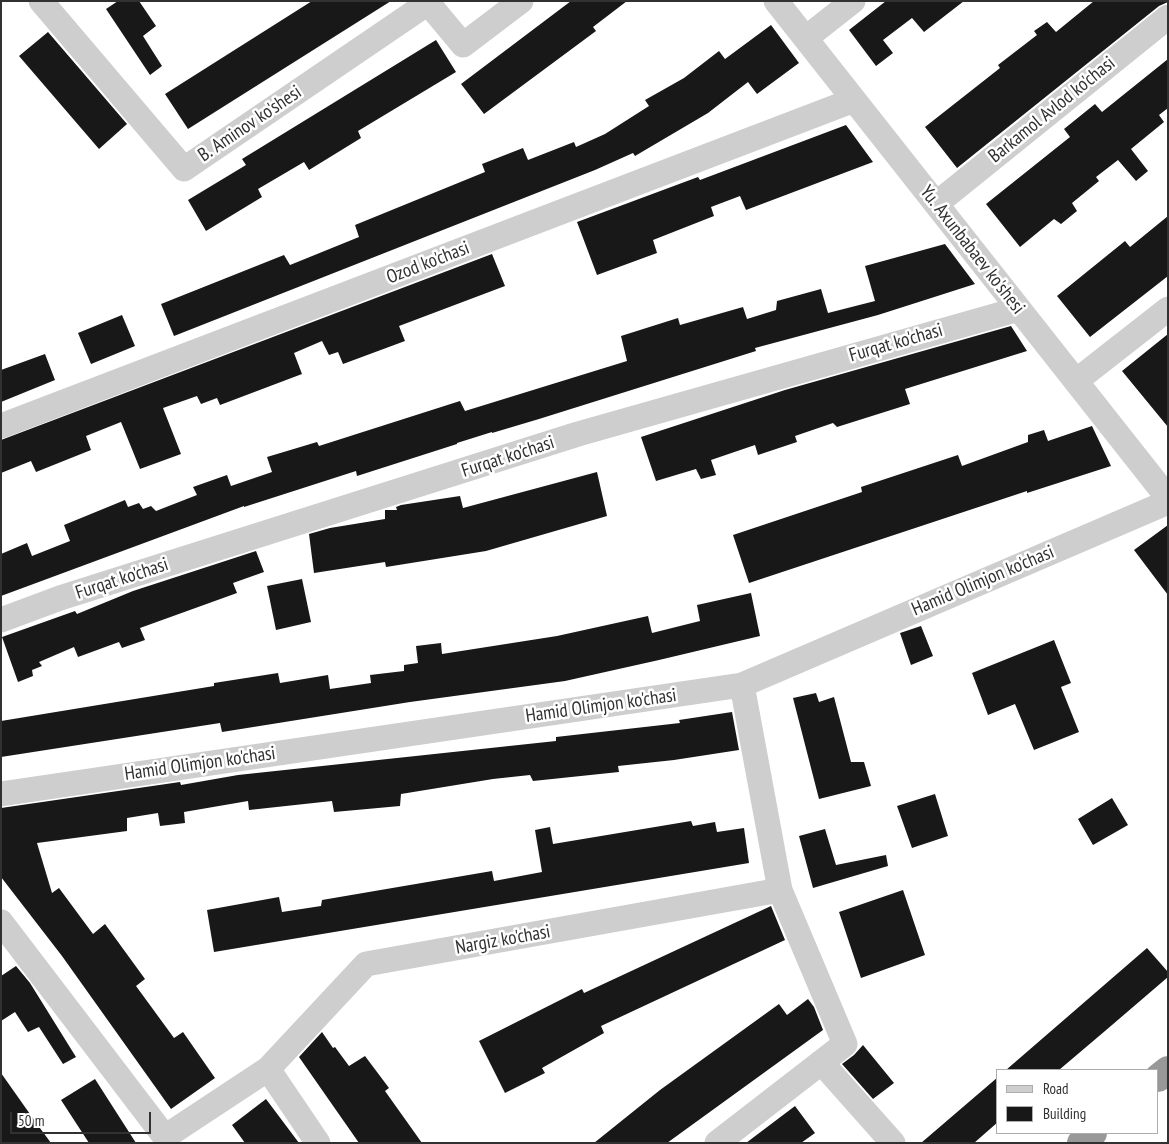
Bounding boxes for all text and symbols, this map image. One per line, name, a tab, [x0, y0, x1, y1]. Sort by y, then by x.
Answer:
street label: Barkamol Avlod ko'chasi	[984, 52, 1120, 168]
street label: B. Aminov ko'shesi	[194, 81, 306, 167]
street label: Yu. Axunbabaev ko'shesi	[915, 181, 1029, 319]
street label: Ozod ko'chasi	[383, 237, 473, 289]
street label: Furqat ko'chasi	[847, 319, 945, 367]
street label: Furqat ko'chasi	[459, 431, 557, 483]
street label: Hamid Olimjon ko'chasi	[908, 541, 1058, 621]
street label: Furqat ko'chasi	[73, 553, 171, 605]
street label: Hamid Olimjon ko'chasi	[524, 684, 678, 728]
street label: Hamid Olimjon ko'chasi	[123, 742, 277, 786]
street label: Nargiz ko'chasi	[454, 920, 552, 960]
legend	[996, 1069, 1159, 1134]
text: Road	[1043, 1079, 1069, 1098]
scale bar	[12, 1102, 154, 1134]
text: Building	[1043, 1104, 1086, 1123]
text: 50 m	[18, 1111, 44, 1130]

